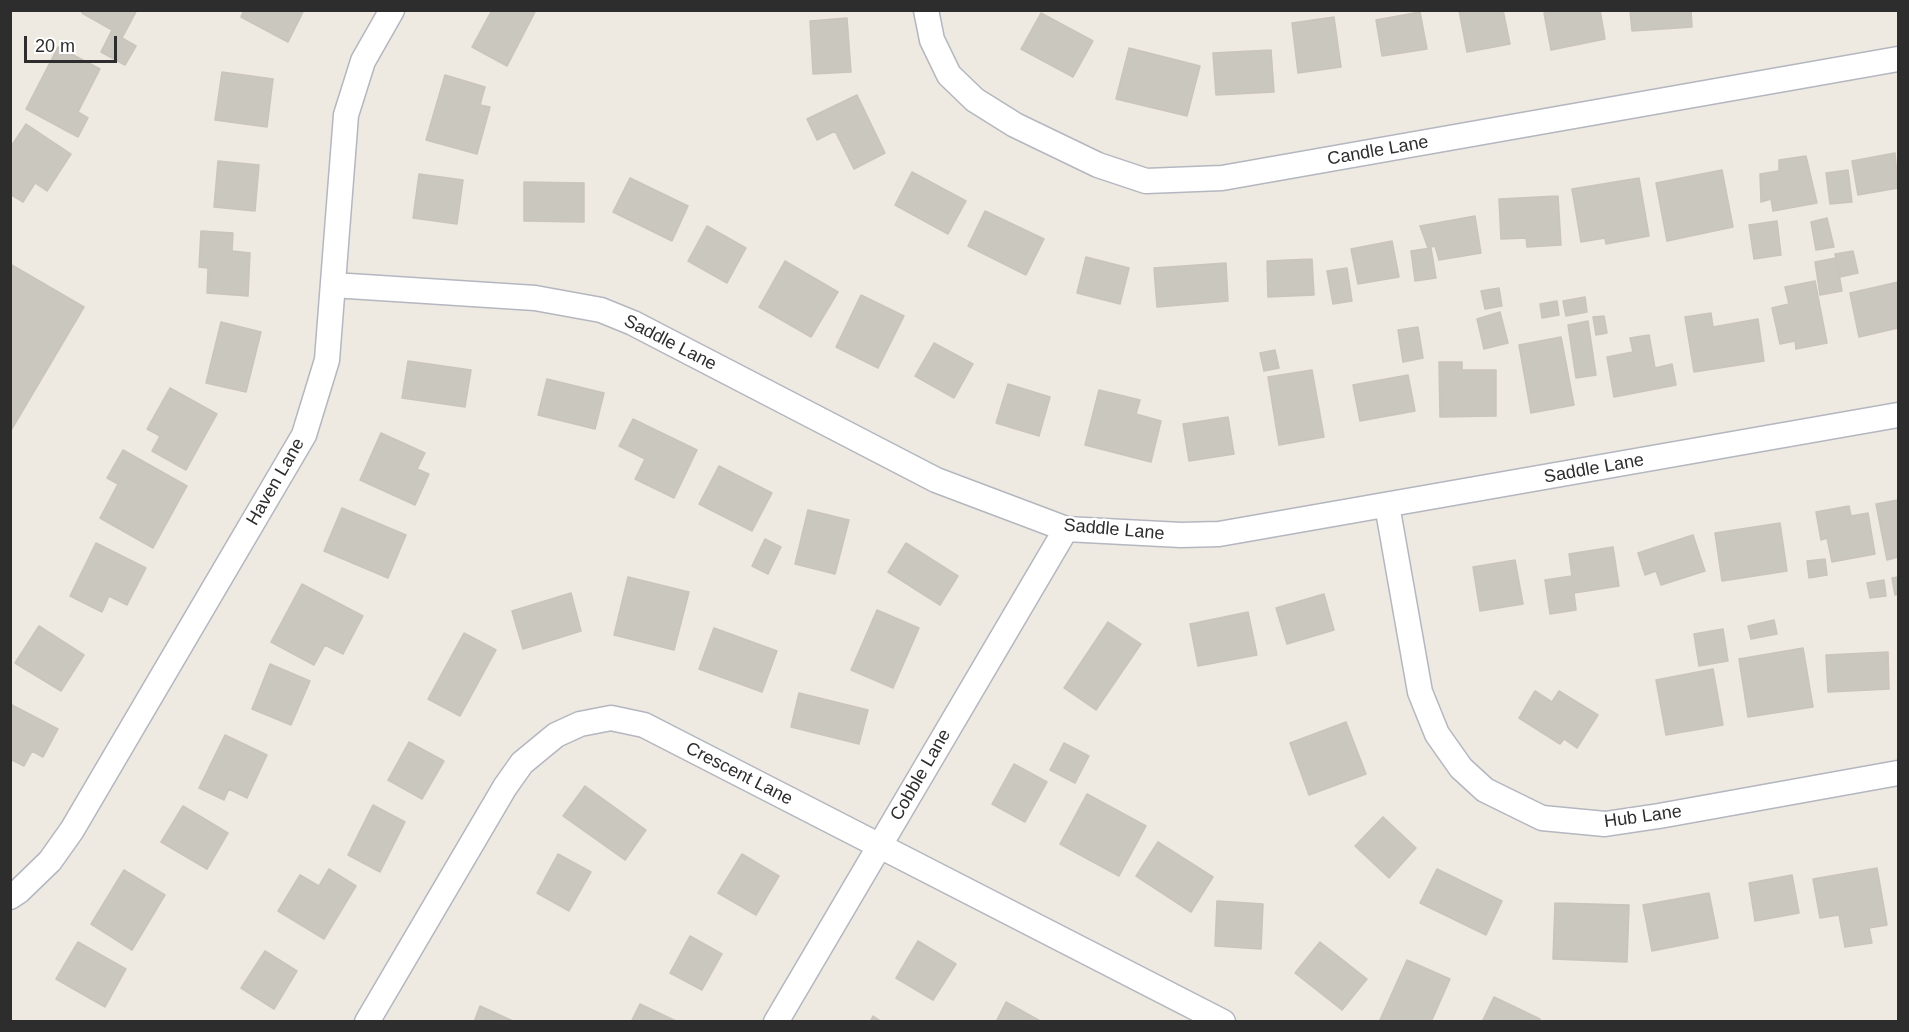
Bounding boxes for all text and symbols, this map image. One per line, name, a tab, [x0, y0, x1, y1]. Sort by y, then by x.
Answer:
scale bar	[27, 24, 120, 62]
text: 20 m	[35, 36, 75, 56]
street label: Candle Lane	[1326, 132, 1430, 170]
street label: Saddle Lane	[620, 310, 720, 376]
street label: Haven Lane	[242, 435, 310, 529]
street label: Saddle Lane	[1542, 450, 1646, 488]
street label: Saddle Lane	[1063, 515, 1165, 545]
street label: Cobble Lane	[886, 725, 956, 825]
street label: Crescent Lane	[682, 738, 796, 810]
street label: Hub Lane	[1603, 801, 1683, 833]

